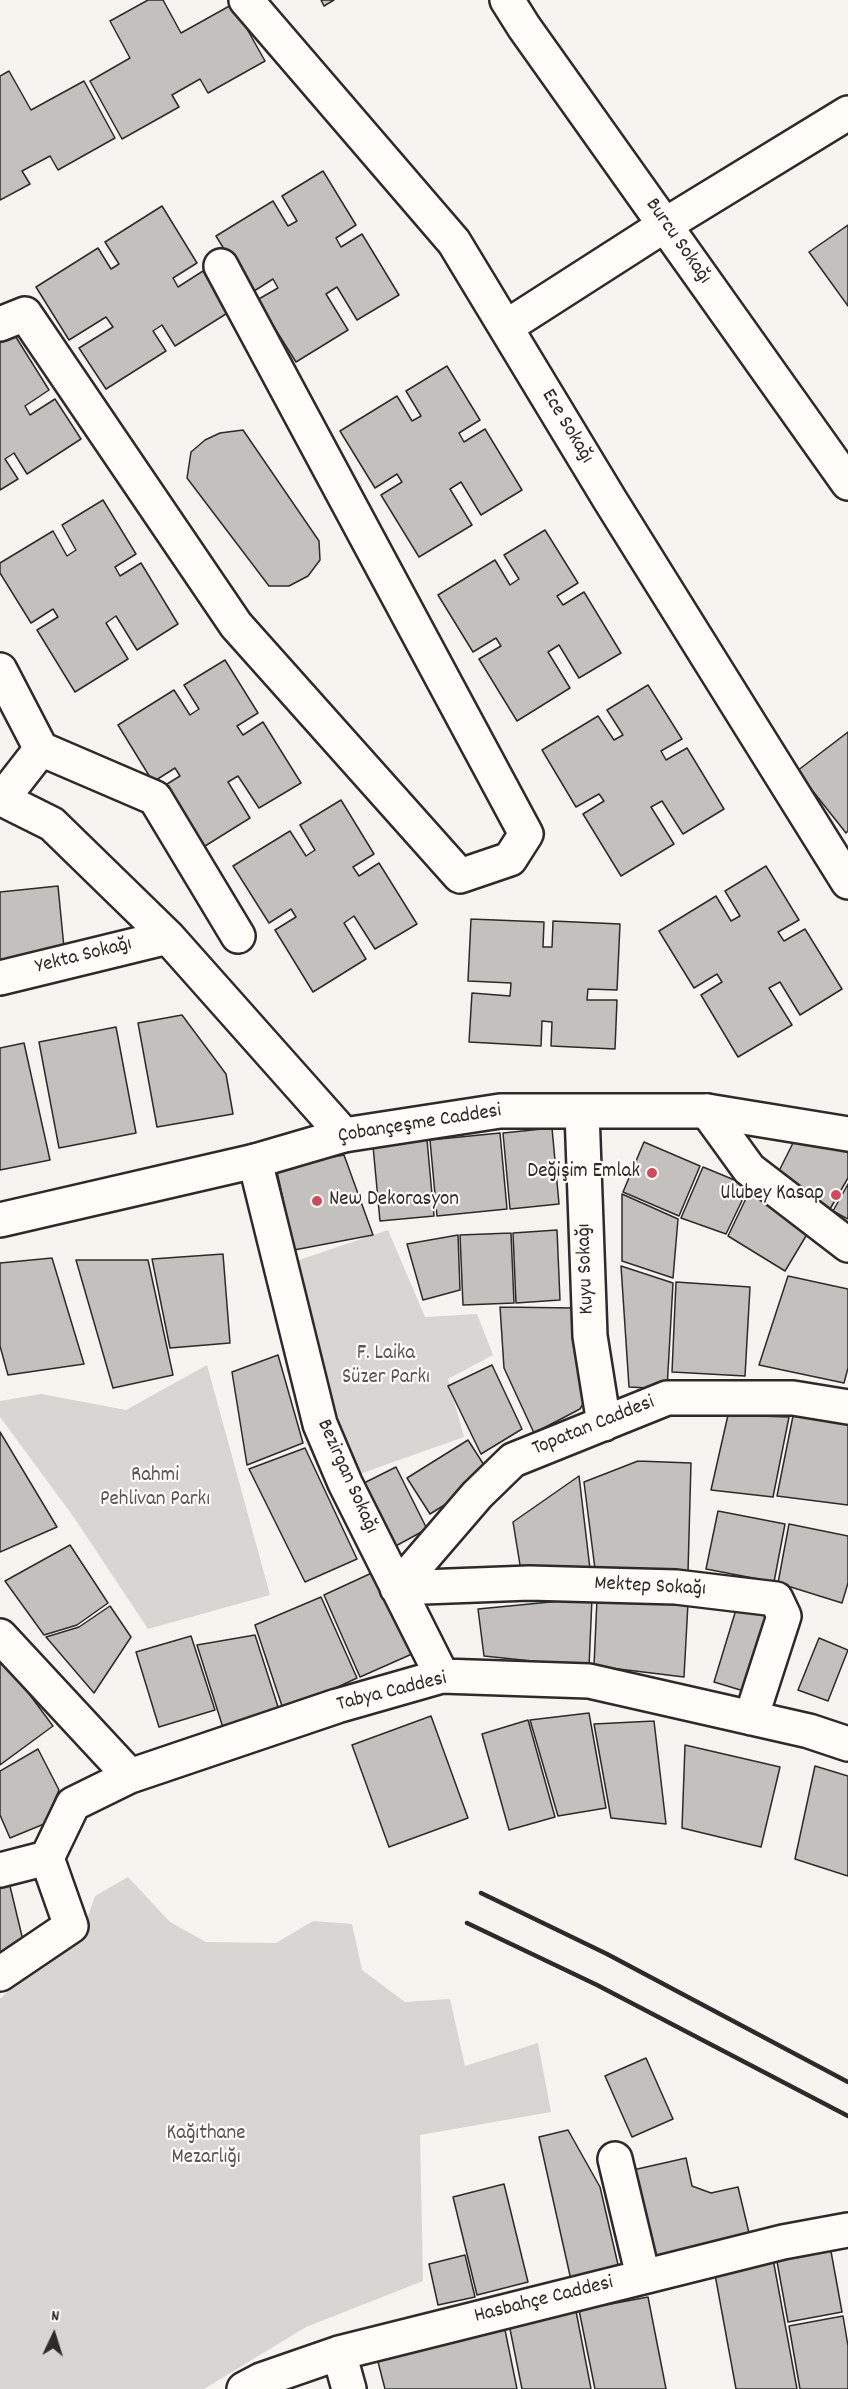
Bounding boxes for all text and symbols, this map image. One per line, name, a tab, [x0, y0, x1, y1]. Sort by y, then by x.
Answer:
street label: Burcu Sokağı	[638, 194, 716, 290]
street label: Ece Sokağı	[534, 385, 598, 469]
street label: Yekta Sokağı	[33, 933, 135, 981]
street label: Çobançeşme Caddesi	[337, 1100, 503, 1150]
place label: Değişim Emlak	[527, 1160, 640, 1186]
marker: Değişim Emlak	[645, 1166, 659, 1180]
place label: Ulubey Kasap	[720, 1182, 824, 1208]
place label: New Dekorasyon	[329, 1188, 459, 1214]
marker: Ulubey Kasap	[829, 1188, 843, 1202]
marker: New Dekorasyon	[310, 1194, 324, 1208]
street label: Kuyu Sokağı	[573, 1223, 601, 1315]
park label: F. Laika Süzer Parkı	[342, 1342, 430, 1392]
street label: Topatan Caddesi	[529, 1391, 659, 1463]
street label: Bezirgan Sokağı	[310, 1416, 382, 1538]
park label: Rahmi Pehlivan Parkı	[100, 1464, 210, 1514]
street label: Mektep Sokağı	[594, 1572, 706, 1604]
street label: Tabya Caddesi	[334, 1667, 450, 1719]
park label: Kağıthane Mezarlığı	[167, 2122, 245, 2172]
street label: Hasbahçe Caddesi	[472, 2272, 616, 2330]
north arrow	[24, 2305, 84, 2365]
text: N	[51, 2305, 60, 2328]

